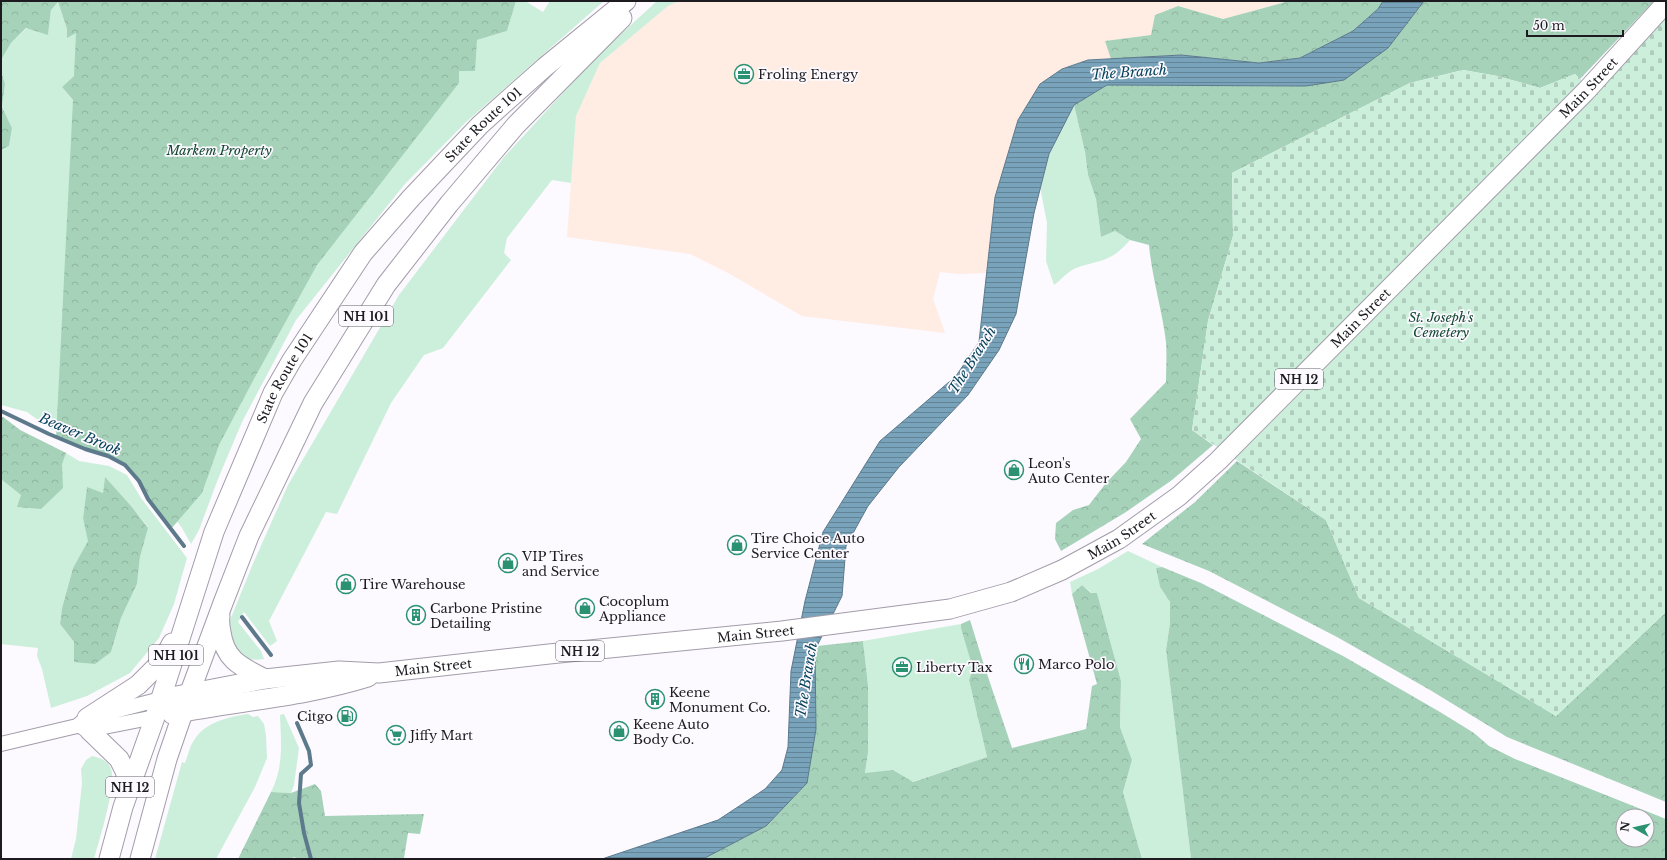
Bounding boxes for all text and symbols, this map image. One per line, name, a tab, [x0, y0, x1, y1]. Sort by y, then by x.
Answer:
scale bar	[1527, 12, 1623, 38]
text: 50 m	[1533, 18, 1565, 33]
street label: Main Street	[1556, 53, 1621, 122]
water label: The Branch	[1090, 60, 1168, 84]
office icon: Froling Energy	[733, 63, 755, 85]
place label: Froling Energy	[758, 66, 859, 83]
street label: State Route 101	[441, 83, 525, 166]
park label: Markem Property	[165, 142, 272, 159]
street label: Main Street	[1327, 284, 1394, 351]
road number: NH 101	[339, 306, 393, 326]
park label: St. Joseph's Cemetery	[1408, 309, 1474, 341]
water label: The Branch	[944, 323, 1000, 397]
street label: State Route 101	[253, 330, 316, 426]
road number: NH 12	[1275, 369, 1323, 389]
water label: Beaver Brook	[35, 408, 124, 459]
place label: Leon's Auto Center	[1027, 455, 1110, 487]
shop icon: Leon's Auto Center	[1003, 459, 1025, 481]
street label: Main Street	[1085, 507, 1159, 563]
place label: Tire Choice Auto Service Center	[751, 530, 865, 562]
shop icon: Tire Choice Auto Service Center	[726, 534, 748, 556]
place label: VIP Tires and Service	[521, 548, 599, 580]
shop icon: VIP Tires and Service	[497, 552, 519, 574]
shop icon: Tire Warehouse	[335, 573, 357, 595]
place label: Tire Warehouse	[360, 576, 466, 593]
place label: Cocoplum Appliance	[598, 593, 669, 625]
shop icon: Cocoplum Appliance	[574, 597, 596, 619]
place label: Carbone Pristine Detailing	[430, 600, 542, 632]
building icon: Carbone Pristine Detailing	[405, 604, 427, 626]
street label: Main Street	[716, 621, 795, 646]
road number: NH 12	[556, 641, 604, 661]
water label: The Branch	[791, 641, 821, 719]
road number: NH 101	[149, 645, 203, 665]
restaurant icon: Marco Polo	[1013, 653, 1035, 675]
street label: Main Street	[394, 654, 473, 680]
office icon: Liberty Tax	[891, 656, 913, 678]
place label: Marco Polo	[1038, 656, 1114, 673]
place label: Liberty Tax	[916, 659, 992, 676]
place label: Keene Monument Co.	[669, 684, 770, 716]
building icon: Keene Monument Co.	[644, 688, 666, 710]
fuel station icon: Citgo	[336, 705, 358, 727]
place label: Citgo	[297, 708, 333, 725]
place label: Keene Auto Body Co.	[633, 716, 709, 748]
shop icon: Keene Auto Body Co.	[608, 720, 630, 742]
supermarket icon: Jiffy Mart	[385, 724, 407, 746]
place label: Jiffy Mart	[408, 727, 473, 744]
road number: NH 12	[106, 777, 154, 797]
north arrow	[1615, 808, 1655, 848]
text: N	[1617, 820, 1633, 833]

